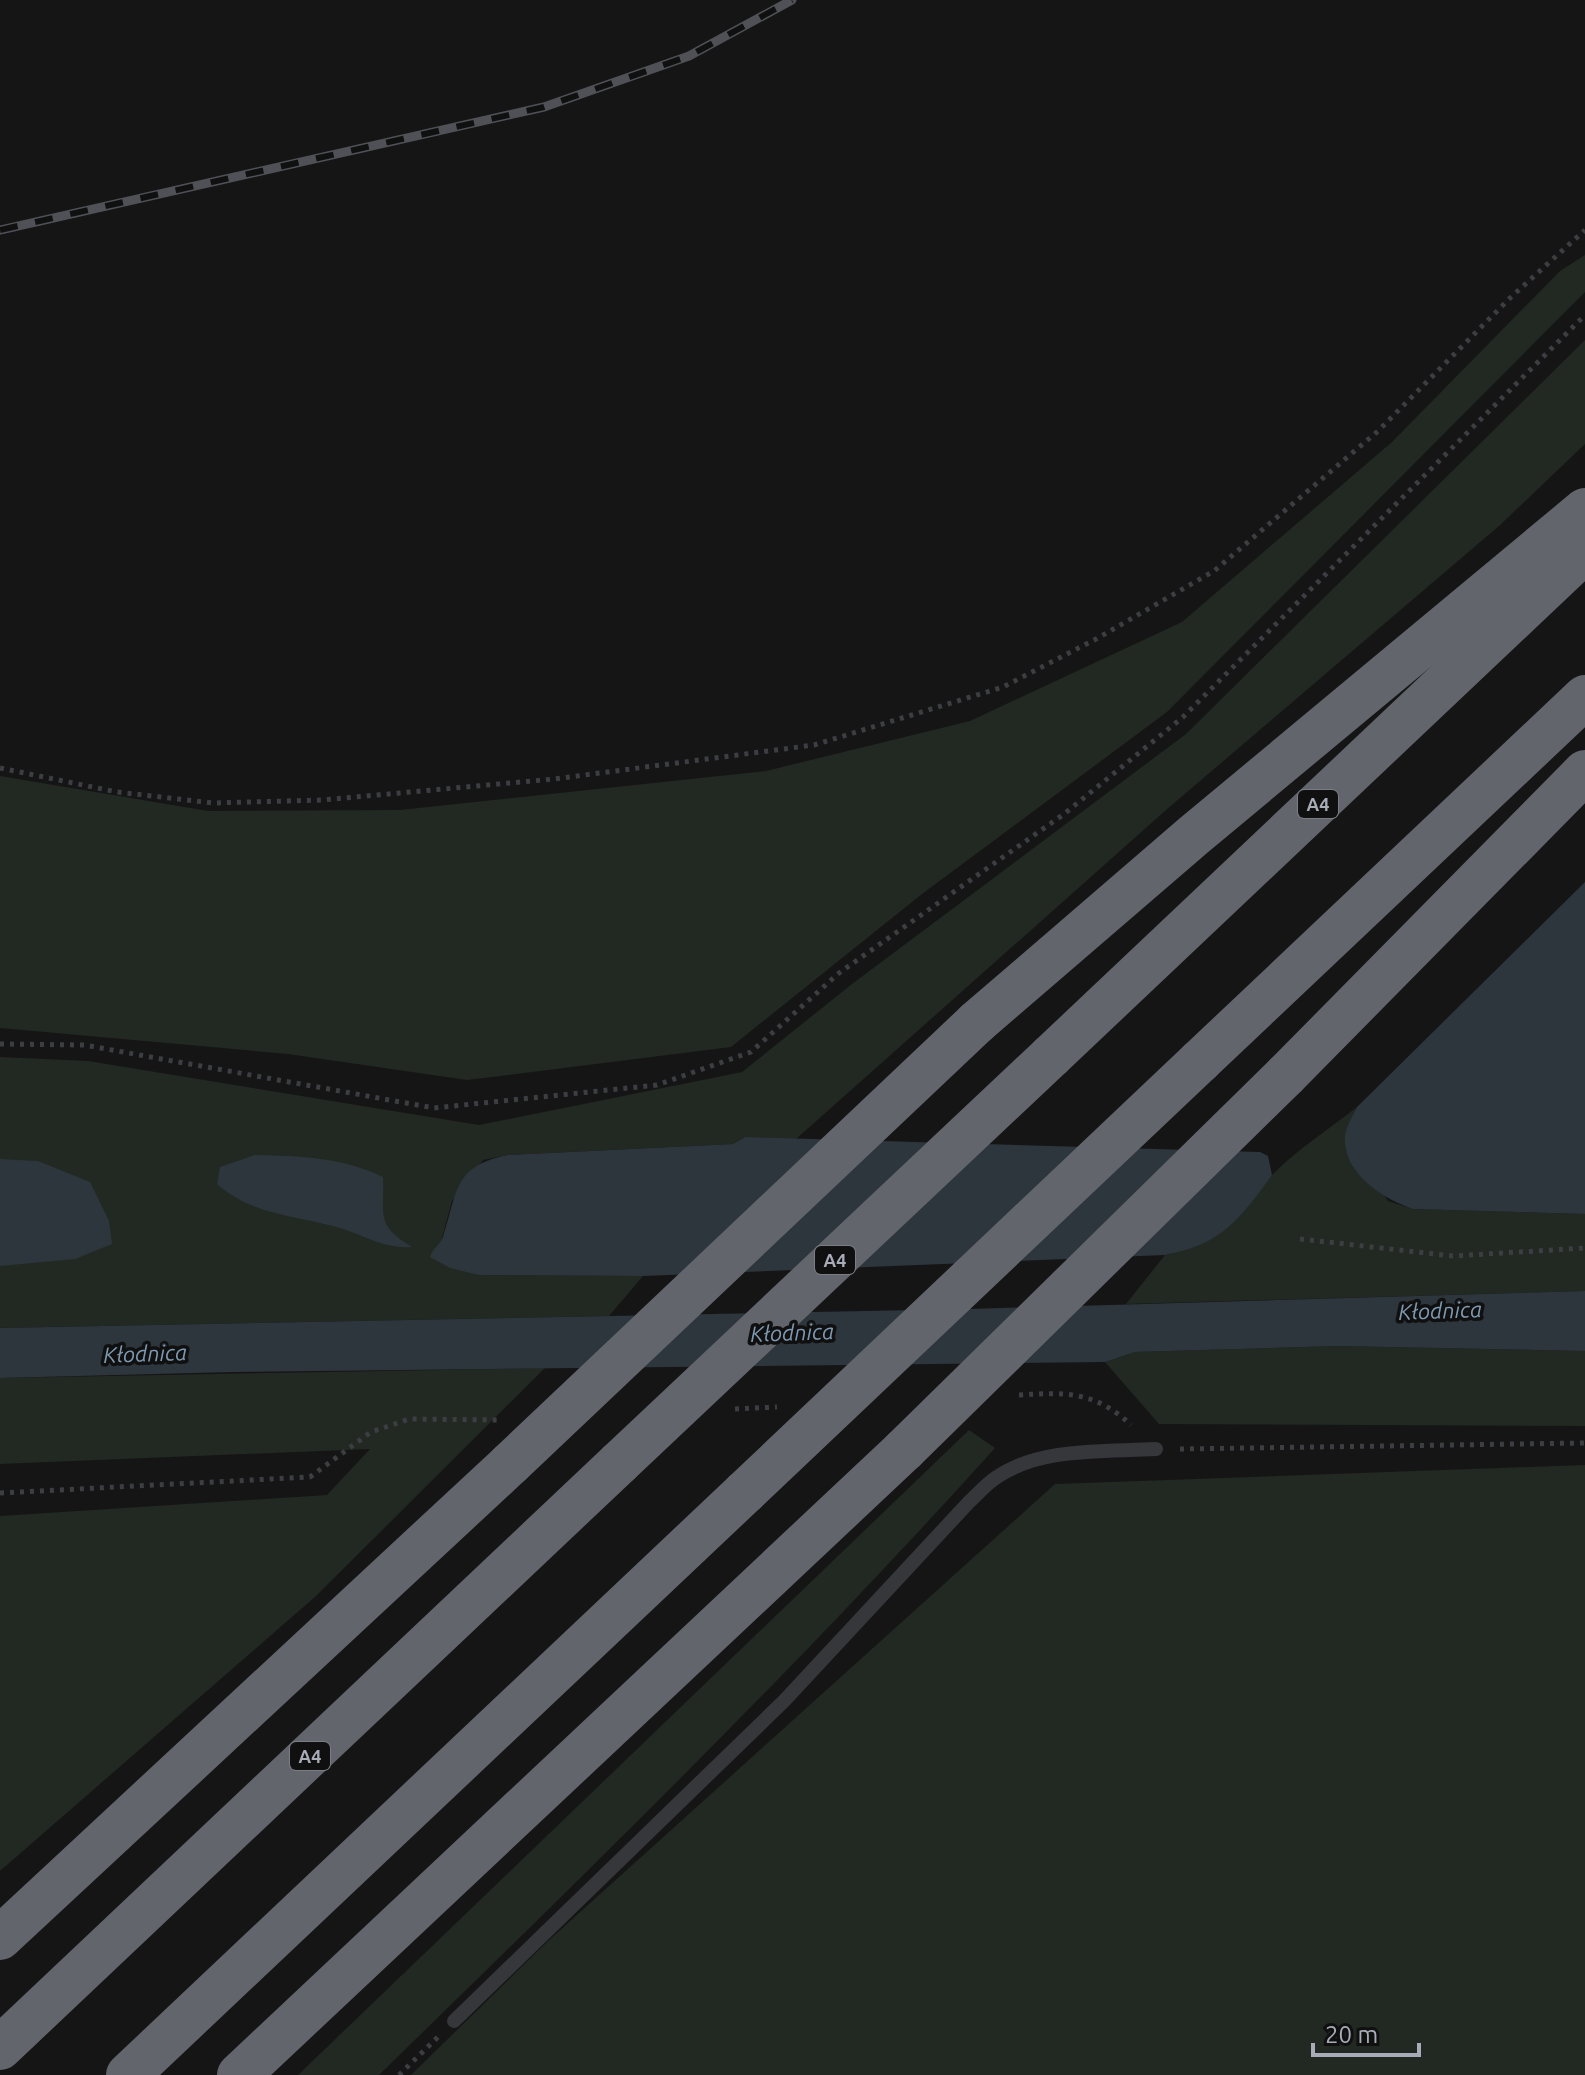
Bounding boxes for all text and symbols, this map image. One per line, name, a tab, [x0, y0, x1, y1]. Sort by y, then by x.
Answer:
road number: A4	[1298, 790, 1338, 818]
road number: A4	[815, 1246, 855, 1274]
water label: Kłodnica	[1398, 1296, 1482, 1324]
water label: Kłodnica	[750, 1318, 834, 1346]
water label: Kłodnica	[103, 1339, 187, 1367]
road number: A4	[290, 1742, 330, 1770]
scale bar	[1313, 2007, 1419, 2057]
text: 20 m	[1325, 2021, 1378, 2048]

